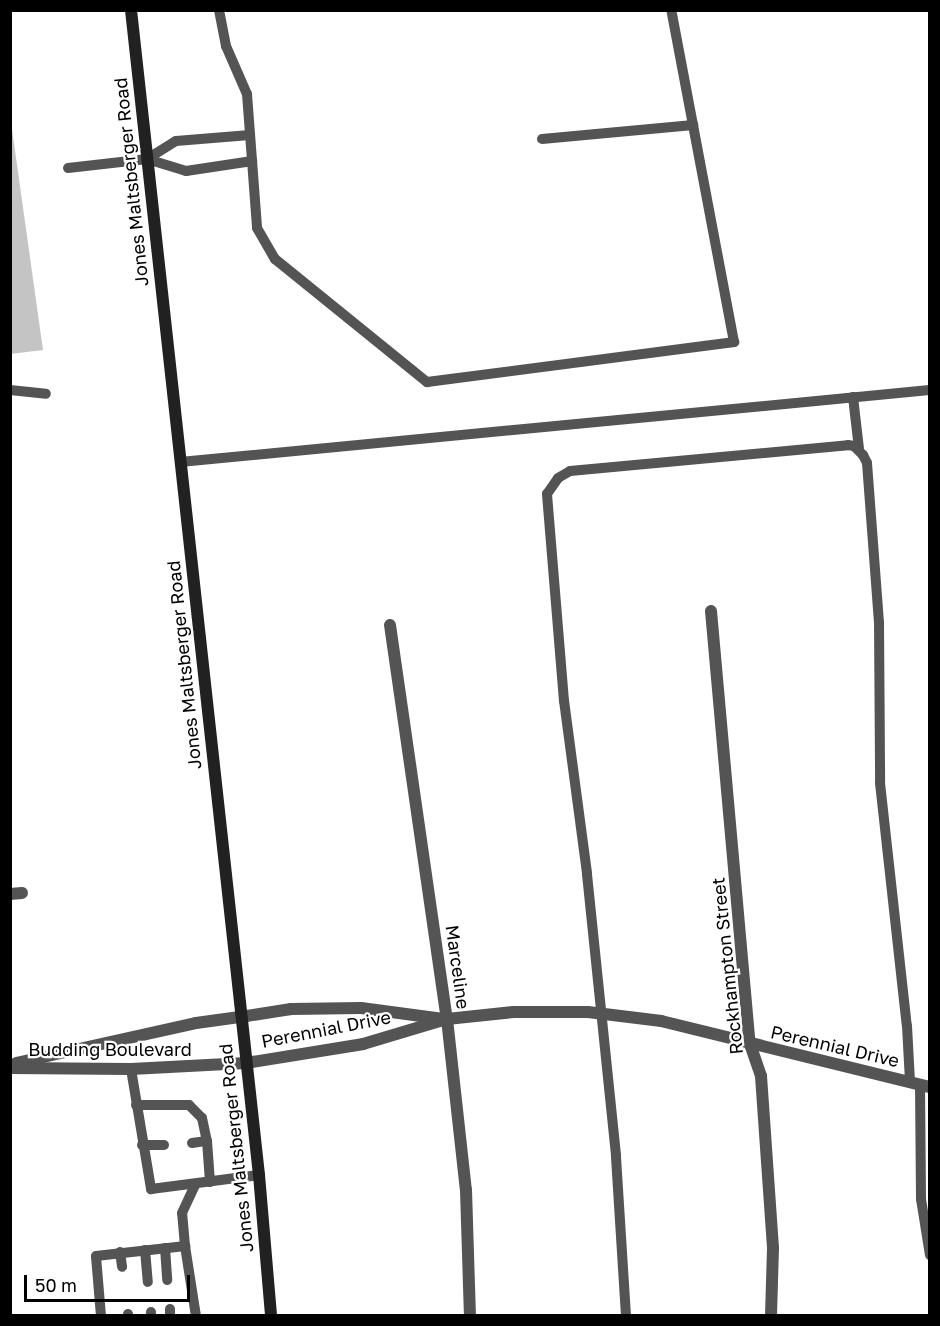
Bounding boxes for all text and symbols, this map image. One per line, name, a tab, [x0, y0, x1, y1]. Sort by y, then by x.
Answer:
street label: Jones Maltsberger Road	[109, 77, 153, 287]
street label: Jones Maltsberger Road	[162, 560, 206, 770]
street label: Rockhampton Street	[707, 876, 747, 1056]
street label: Marceline	[441, 923, 475, 1011]
street label: Perennial Drive	[259, 1006, 393, 1052]
street label: Perennial Drive	[769, 1021, 901, 1071]
street label: Budding Boulevard	[28, 1038, 192, 1060]
street label: Jones Maltsberger Road	[214, 1043, 258, 1253]
scale bar	[27, 1263, 194, 1301]
text: 50 m	[35, 1274, 77, 1296]

